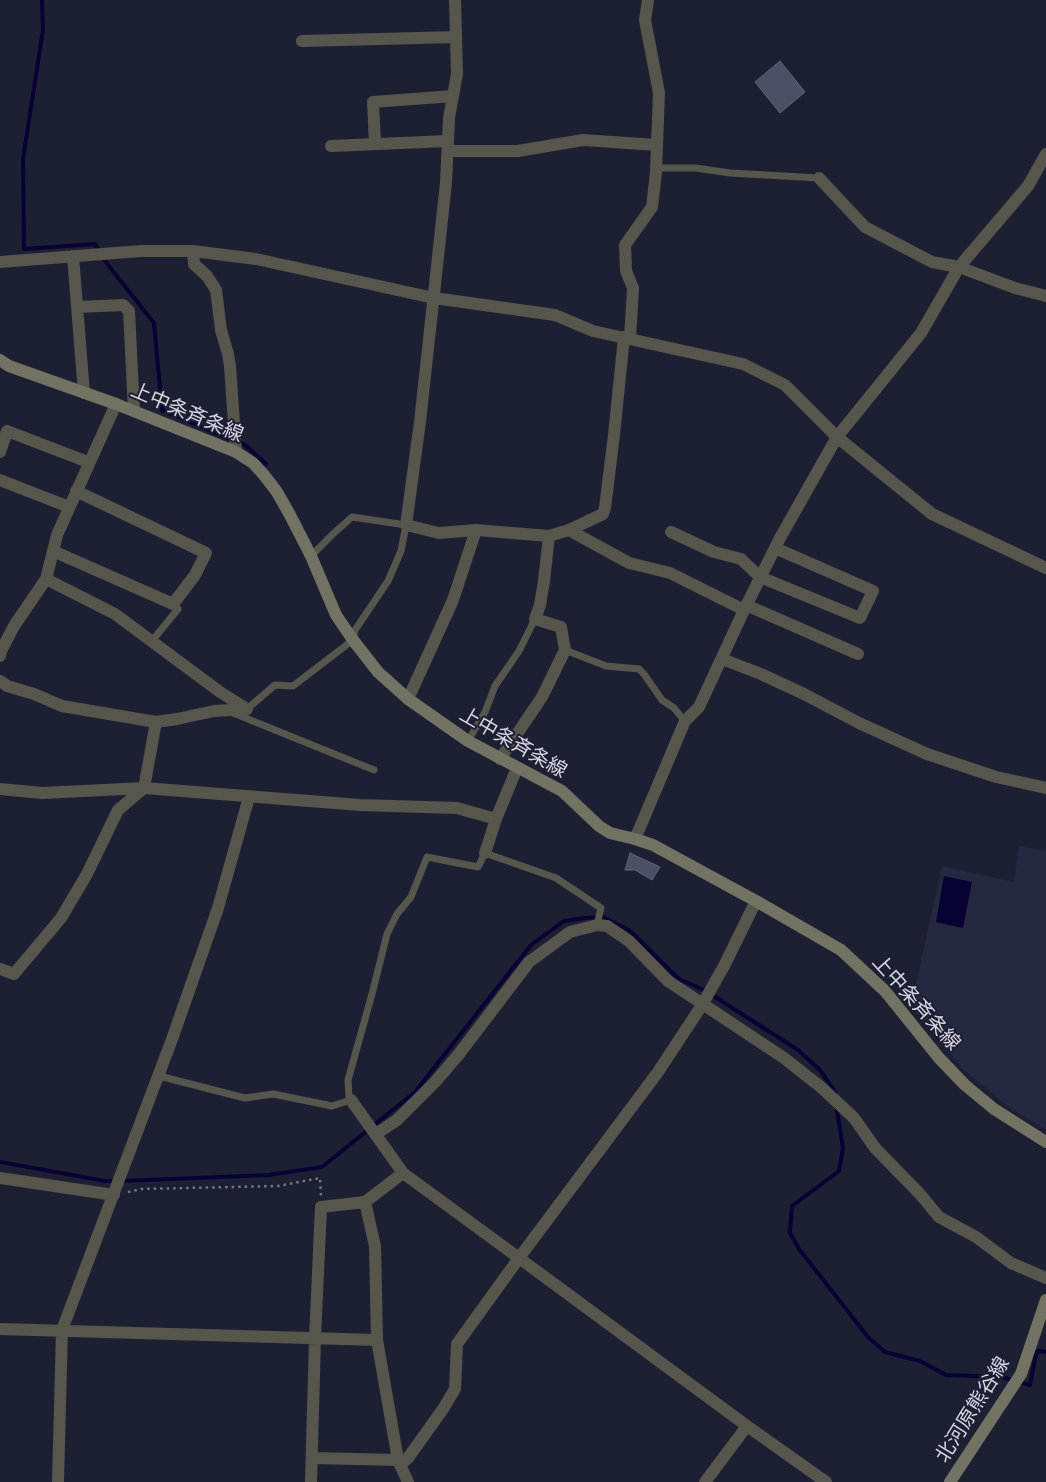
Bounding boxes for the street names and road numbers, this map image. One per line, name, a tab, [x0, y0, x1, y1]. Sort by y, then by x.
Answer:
street label: 上中条斉条線	[127, 379, 247, 447]
street label: 上中条斉条線	[455, 703, 571, 783]
street label: 上中条斉条線	[867, 950, 965, 1056]
street label: 北河原熊谷線	[931, 1353, 1015, 1467]

